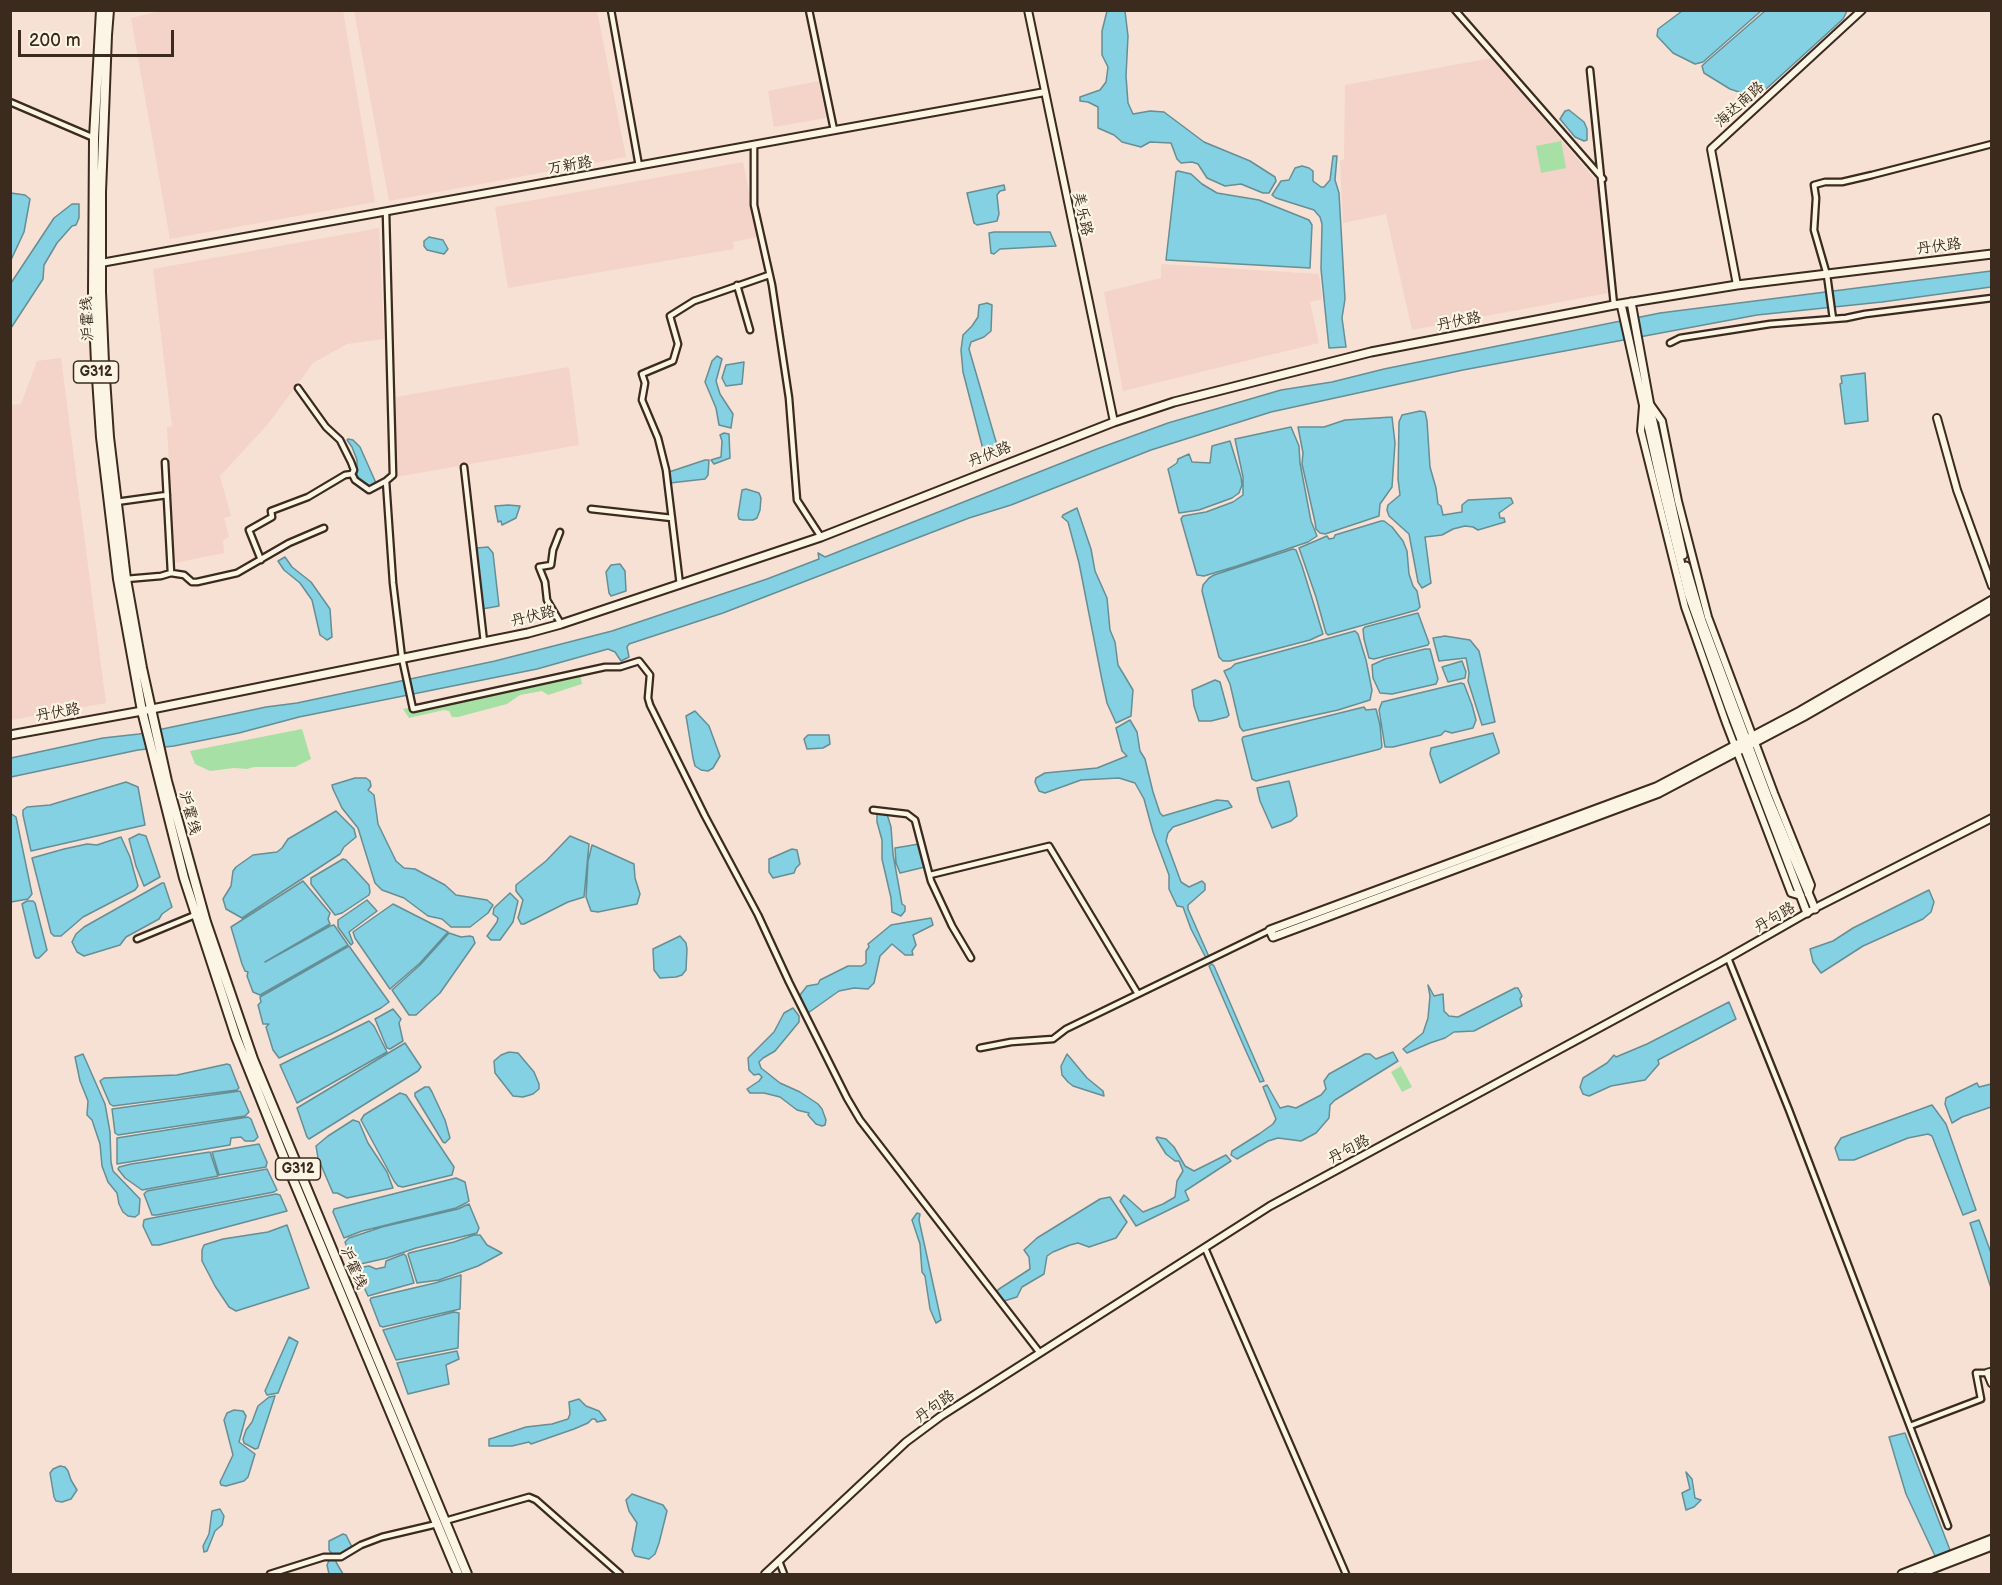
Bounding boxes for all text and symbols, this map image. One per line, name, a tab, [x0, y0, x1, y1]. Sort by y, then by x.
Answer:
scale bar	[21, 18, 177, 56]
text: 200 m	[29, 30, 81, 51]
street label: 海达南路	[1712, 78, 1768, 132]
street label: 万新路	[546, 153, 594, 179]
street label: 美乐路	[1069, 190, 1095, 238]
street label: 丹伏路	[1916, 235, 1962, 259]
street label: 沪霍线	[78, 296, 98, 342]
street label: 丹伏路	[1435, 309, 1483, 335]
road number: G312	[74, 361, 118, 383]
street label: 丹伏路	[966, 439, 1014, 471]
street label: 丹伏路	[509, 603, 557, 631]
street label: 丹伏路	[34, 700, 82, 726]
street label: 沪霍线	[174, 789, 204, 837]
street label: 丹句路	[1751, 899, 1799, 937]
street label: 丹句路	[1325, 1131, 1373, 1169]
road number: G312	[276, 1158, 320, 1180]
street label: 沪霍线	[336, 1244, 370, 1292]
street label: 丹句路	[911, 1387, 959, 1427]

